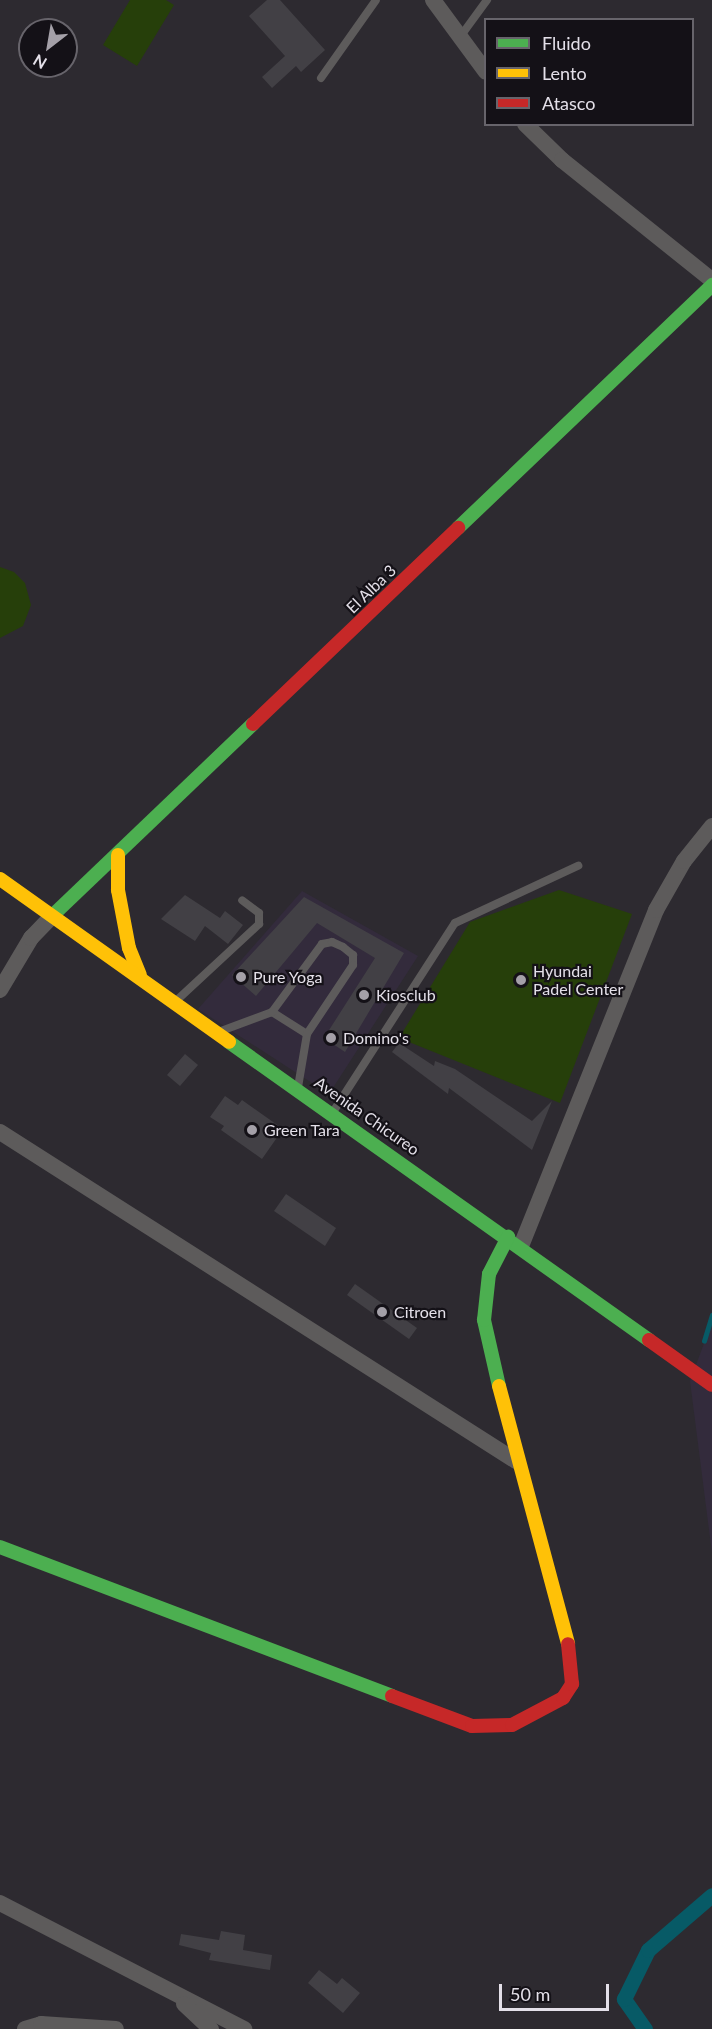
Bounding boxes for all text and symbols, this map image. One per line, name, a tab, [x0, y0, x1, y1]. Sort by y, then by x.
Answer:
north arrow	[18, 18, 78, 78]
legend	[484, 18, 694, 126]
text: Fluido	[542, 32, 591, 54]
text: N	[29, 51, 50, 73]
text: Lento	[542, 62, 587, 84]
text: Atasco	[542, 92, 595, 114]
street label: El Alba 3	[342, 561, 400, 617]
place label: Hyundai Padel Center	[533, 961, 623, 999]
place label: Pure Yoga	[253, 967, 323, 987]
marker: Pure Yoga	[234, 970, 248, 984]
marker: Hyundai Padel Center	[514, 973, 528, 987]
place label: Kiosclub	[376, 985, 436, 1005]
marker: Kiosclub	[357, 988, 371, 1002]
place label: Domino's	[343, 1028, 409, 1048]
marker: Domino's	[324, 1031, 338, 1045]
street label: Avenida Chicureo	[311, 1073, 423, 1159]
place label: Green Tara	[264, 1120, 340, 1140]
marker: Green Tara	[245, 1123, 259, 1137]
place label: Citroen	[394, 1302, 446, 1322]
marker: Citroen	[375, 1305, 389, 1319]
scale bar	[502, 1972, 612, 2010]
text: 50 m	[510, 1983, 550, 2005]

